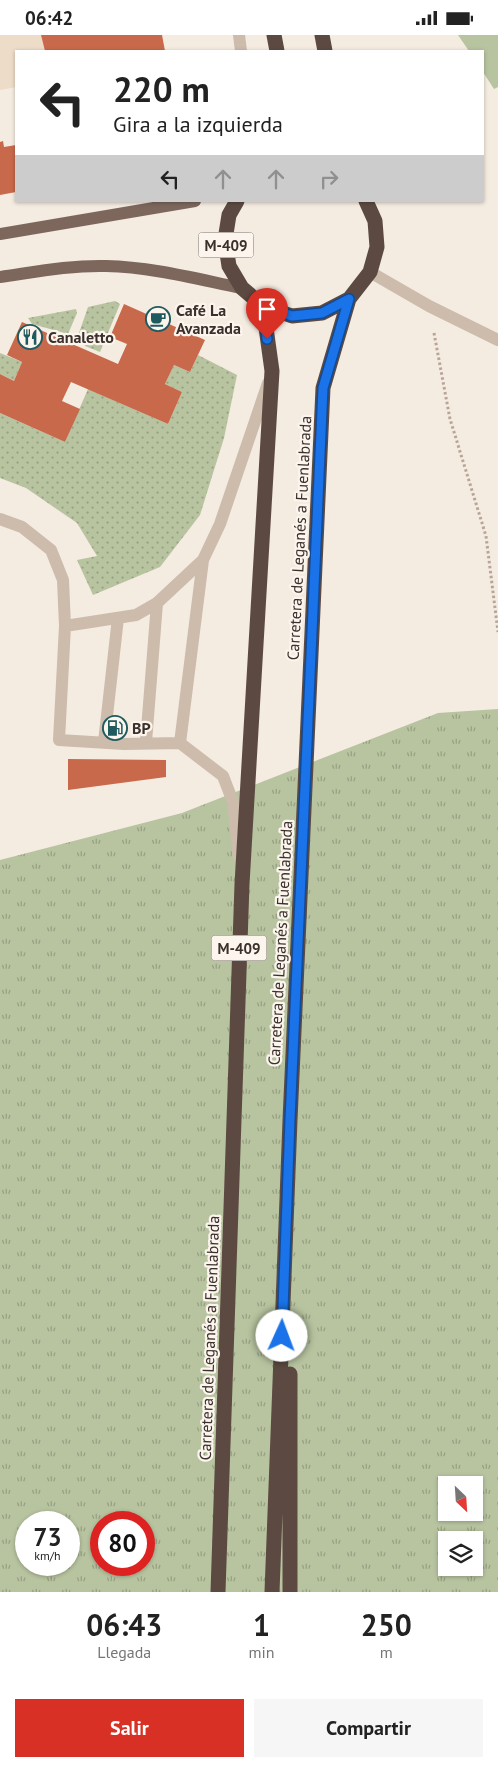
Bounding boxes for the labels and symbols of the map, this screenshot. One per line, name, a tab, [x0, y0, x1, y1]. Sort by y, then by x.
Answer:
road number: M-409	[198, 233, 254, 257]
pin	[246, 288, 288, 339]
place label: Café La Avanzada	[176, 300, 241, 338]
cafe icon: Café La Avanzada	[145, 306, 171, 332]
restaurant icon: Canaletto	[17, 324, 43, 350]
place label: Canaletto	[48, 327, 114, 347]
street label: Carretera de Leganés a Fuenlabrada	[283, 415, 315, 661]
fuel station icon: BP	[102, 715, 128, 741]
place label: BP	[132, 718, 151, 738]
street label: Carretera de Leganés a Fuenlabrada	[264, 820, 296, 1066]
road number: M-409	[212, 935, 266, 961]
street label: Carretera de Leganés a Fuenlabrada	[195, 1215, 223, 1461]
position arrow	[255, 1309, 307, 1361]
north arrow	[438, 1476, 482, 1521]
speed limit sign: 80	[90, 1511, 155, 1576]

